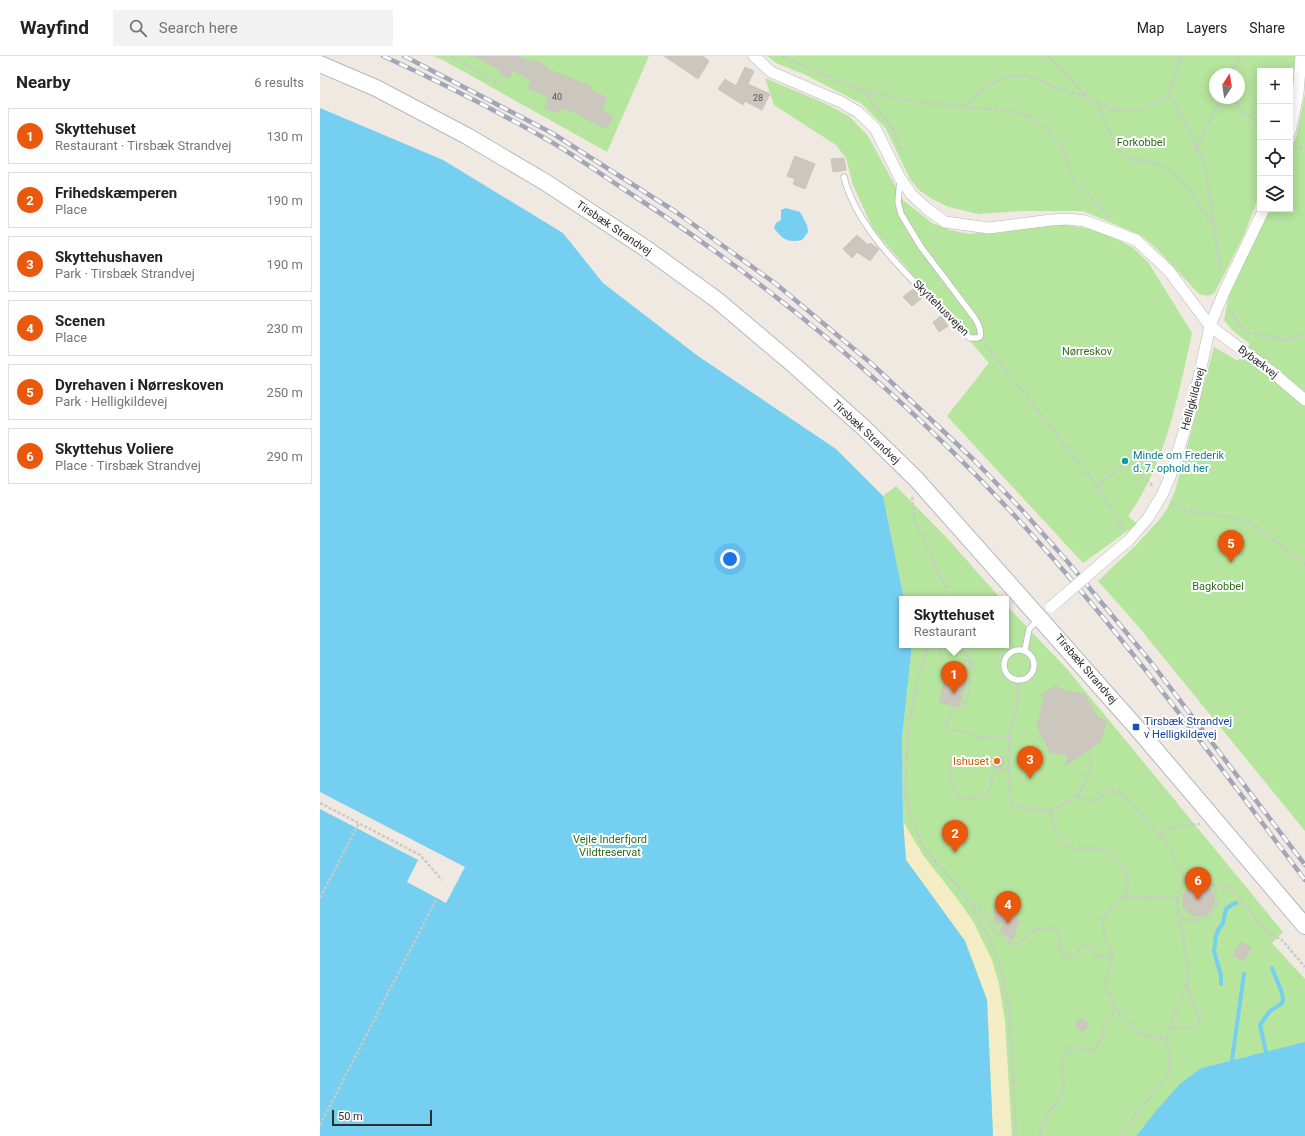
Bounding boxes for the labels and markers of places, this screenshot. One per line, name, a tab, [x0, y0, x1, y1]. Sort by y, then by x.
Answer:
place label: Minde om Frederik d. 7. ophold her	[1133, 449, 1225, 475]
marker: Minde om Frederik d. 7. ophold her	[1120, 456, 1130, 466]
pin: 5	[1218, 530, 1244, 563]
pin: 1	[941, 661, 967, 694]
place label: Tirsbæk Strandvej v Helligkildevej	[1144, 715, 1232, 741]
marker: Tirsbæk Strandvej v Helligkildevej	[1131, 722, 1141, 732]
pin: 3	[1017, 746, 1043, 779]
place label: Ishuset	[953, 755, 989, 768]
marker: Ishuset	[992, 756, 1002, 766]
pin: 2	[942, 820, 968, 853]
pin: 6	[1185, 867, 1211, 900]
pin: 4	[995, 891, 1021, 924]

